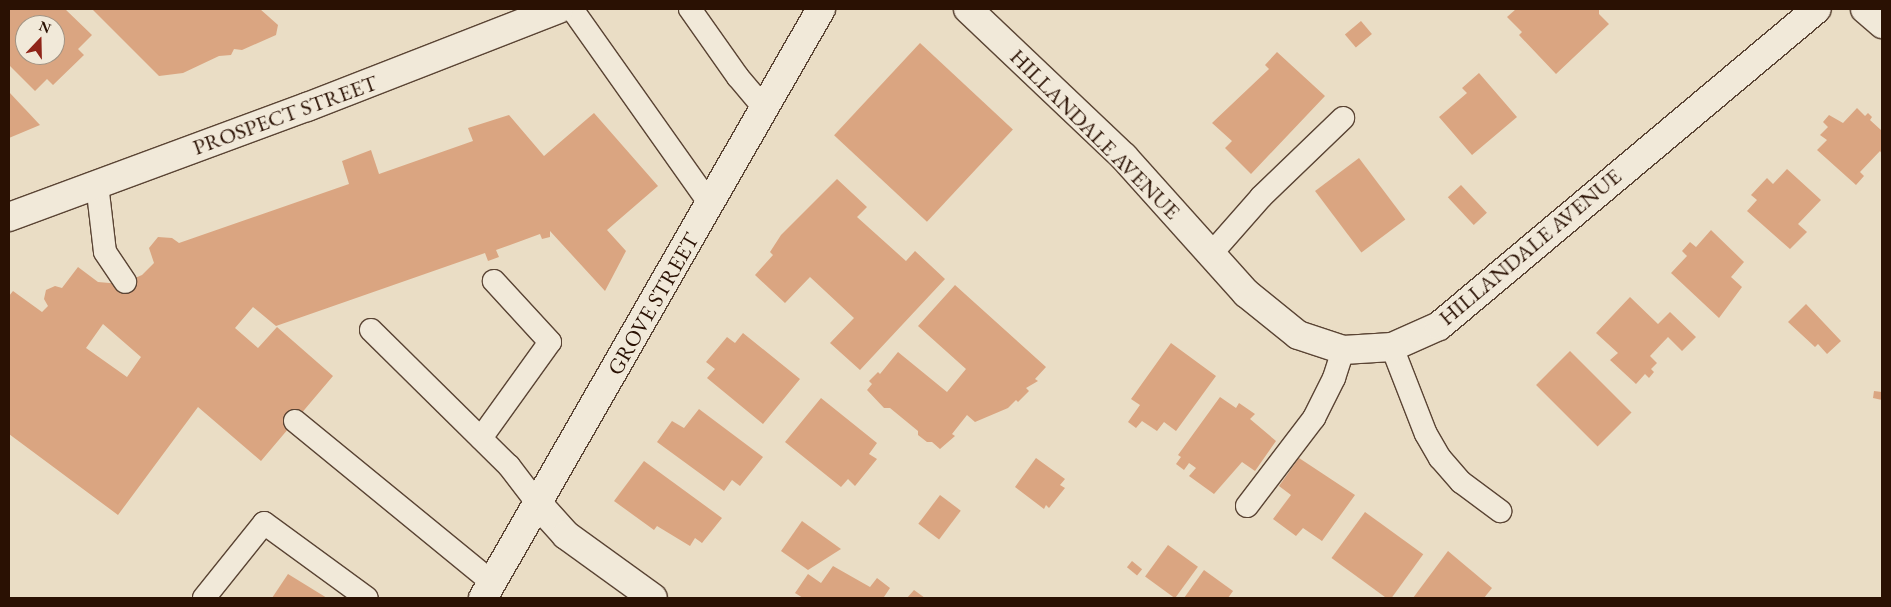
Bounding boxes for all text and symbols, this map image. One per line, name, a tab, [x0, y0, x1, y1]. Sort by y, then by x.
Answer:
north arrow	[15, 15, 65, 65]
text: N	[36, 16, 54, 37]
street label: HILLANDALE AVENUE	[1004, 43, 1186, 225]
street label: PROSPECT STREET	[189, 69, 381, 161]
street label: HILLANDALE AVENUE	[1433, 163, 1627, 331]
street label: GROVE STREET	[602, 228, 704, 380]

